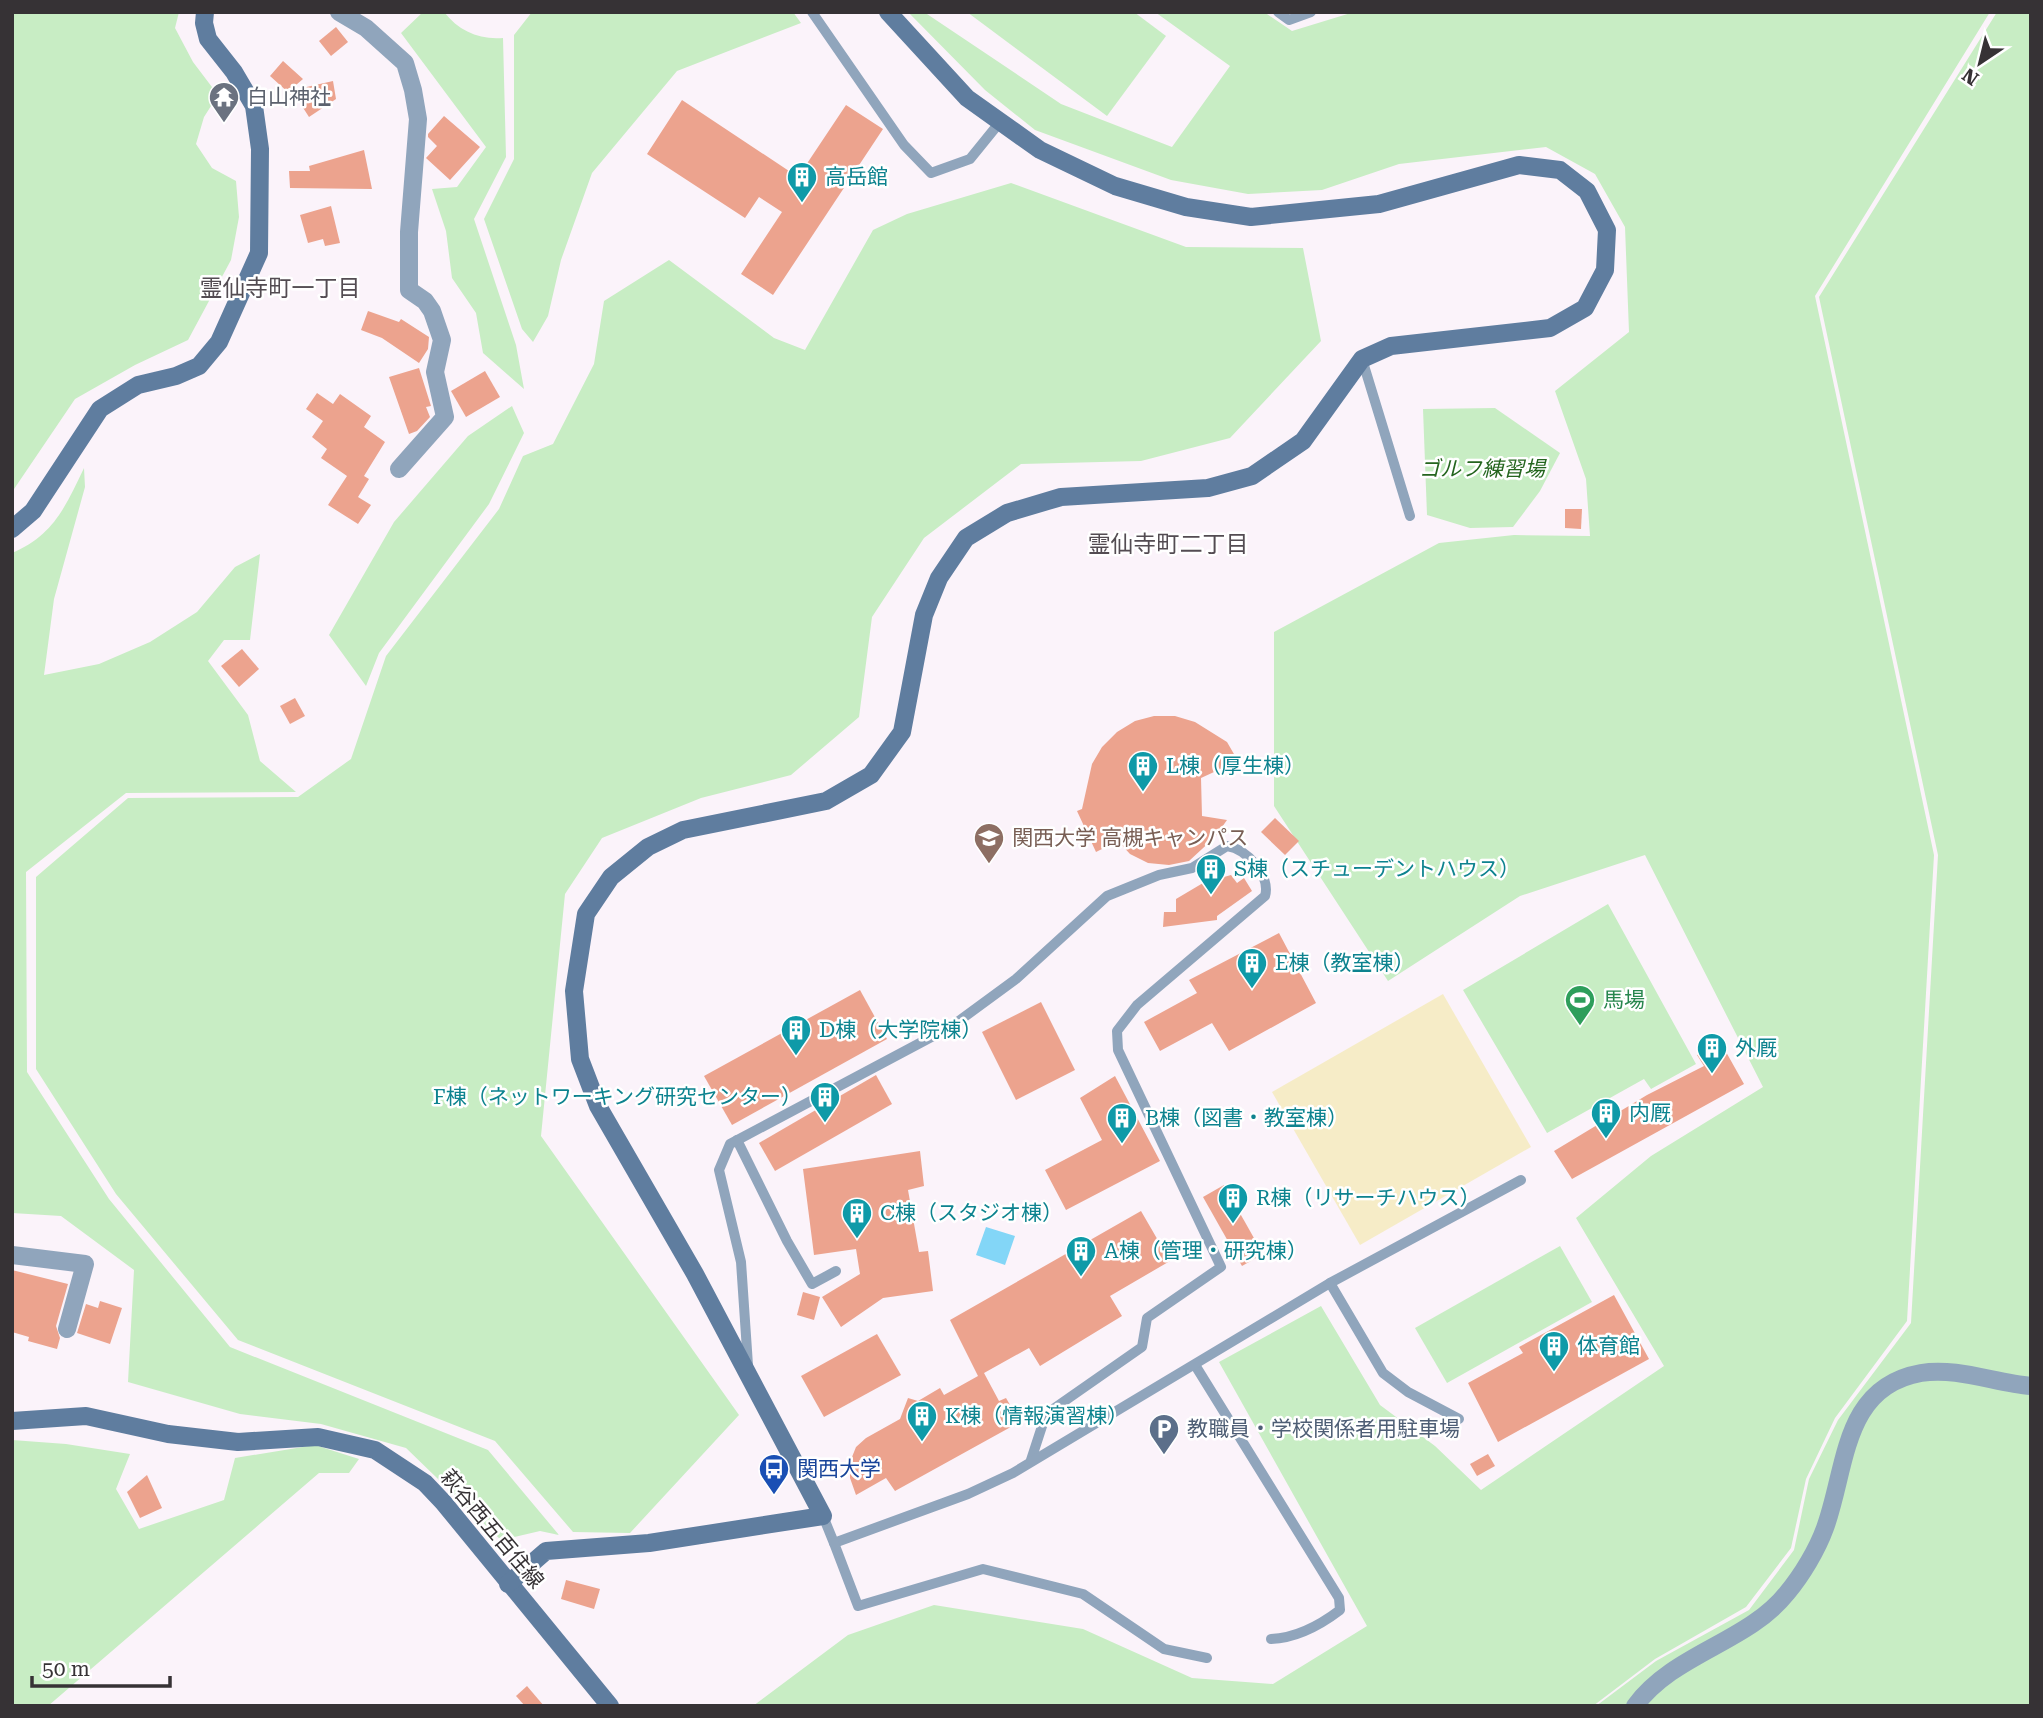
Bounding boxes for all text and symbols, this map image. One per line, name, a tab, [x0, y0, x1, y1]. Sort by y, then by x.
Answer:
north arrow	[1945, 28, 2015, 98]
text: N	[1958, 63, 1983, 90]
temple icon: 白山神社	[207, 80, 241, 124]
place label: 白山神社	[247, 85, 331, 109]
building icon: 高岳館	[785, 160, 819, 204]
place label: 高岳館	[825, 165, 888, 189]
district label: 霊仙寺町一丁目	[200, 275, 361, 302]
park label: ゴルフ練習場	[1419, 457, 1547, 481]
district label: 霊仙寺町二丁目	[1088, 531, 1249, 558]
building icon: L棟（厚生棟）	[1126, 749, 1160, 793]
place label: L棟（厚生棟）	[1166, 754, 1305, 778]
school or university icon: 関西大学 高槻キャンパス	[972, 821, 1006, 865]
place label: 関西大学 高槻キャンパス	[1012, 826, 1248, 850]
building icon: S棟（スチューデントハウス）	[1194, 852, 1228, 896]
place label: S棟（スチューデントハウス）	[1234, 857, 1520, 881]
building icon: E棟（教室棟）	[1235, 946, 1269, 990]
place label: E棟（教室棟）	[1275, 951, 1414, 975]
sports icon: 馬場	[1563, 983, 1597, 1027]
place label: 馬場	[1603, 988, 1645, 1012]
building icon: D棟（大学院棟）	[779, 1013, 813, 1057]
place label: D棟（大学院棟）	[819, 1018, 982, 1042]
building icon: 外厩	[1695, 1031, 1729, 1075]
place label: 外厩	[1735, 1036, 1777, 1060]
building icon: F棟（ネットワーキング研究センター）	[808, 1080, 842, 1124]
place label: F棟（ネットワーキング研究センター）	[433, 1085, 802, 1109]
building icon: 内厩	[1589, 1096, 1623, 1140]
building icon: B棟（図書・教室棟）	[1105, 1101, 1139, 1145]
place label: 内厩	[1629, 1101, 1671, 1125]
place label: B棟（図書・教室棟）	[1145, 1106, 1348, 1130]
building icon: R棟（リサーチハウス）	[1216, 1181, 1250, 1225]
place label: R棟（リサーチハウス）	[1256, 1186, 1481, 1210]
building icon: C棟（スタジオ棟）	[840, 1196, 874, 1240]
place label: C棟（スタジオ棟）	[880, 1201, 1063, 1225]
building icon: A棟（管理・研究棟）	[1064, 1234, 1098, 1278]
place label: A棟（管理・研究棟）	[1104, 1239, 1308, 1263]
building icon: 体育館	[1537, 1329, 1571, 1373]
place label: 体育館	[1577, 1334, 1640, 1358]
building icon: K棟（情報演習棟）	[905, 1399, 939, 1443]
place label: K棟（情報演習棟）	[945, 1404, 1128, 1428]
parking icon: 教職員・学校関係者用駐車場	[1147, 1412, 1181, 1456]
place label: 教職員・学校関係者用駐車場	[1187, 1417, 1460, 1441]
bus stop icon: 関西大学	[757, 1452, 791, 1496]
place label: 関西大学	[797, 1457, 881, 1481]
street label: 萩谷西五百住線	[436, 1465, 548, 1593]
scale bar	[32, 1644, 170, 1688]
text: 50 m	[42, 1657, 90, 1681]

